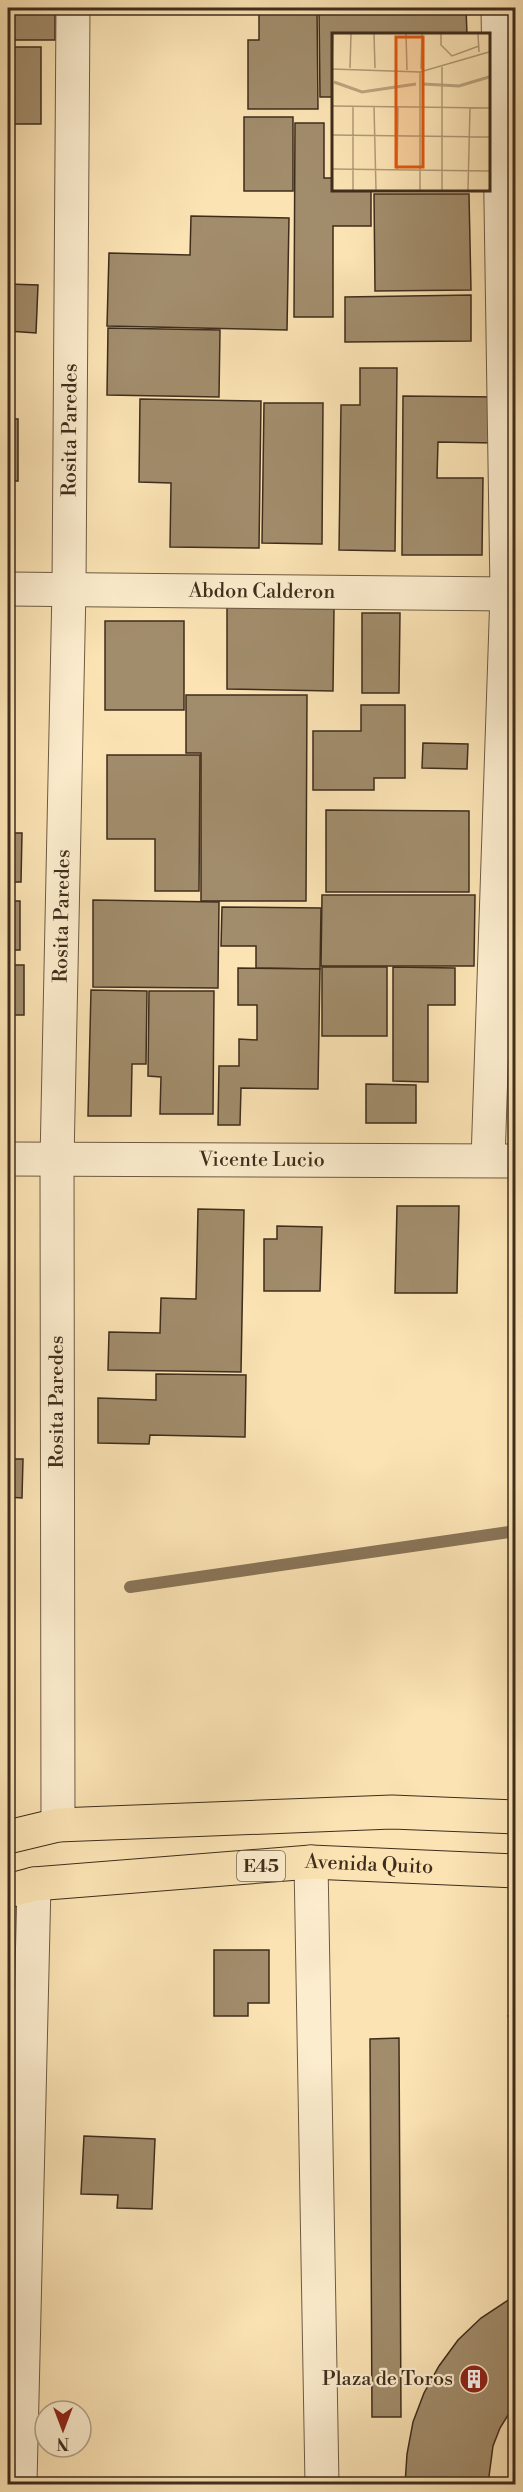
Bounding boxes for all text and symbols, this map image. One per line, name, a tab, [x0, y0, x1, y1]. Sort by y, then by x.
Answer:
inset map	[332, 33, 490, 190]
street label: Rosita Paredes	[57, 363, 83, 497]
street label: Abdon Calderon	[188, 578, 335, 605]
street label: Rosita Paredes	[48, 849, 76, 983]
street label: Vicente Lucio	[198, 1147, 325, 1173]
street label: Rosita Paredes	[45, 1335, 70, 1469]
street label: Avenida Quito	[304, 1849, 434, 1880]
road number: E45	[237, 1851, 285, 1881]
building icon: Plaza de Toros	[458, 2363, 490, 2395]
place label: Plaza de Toros	[322, 2367, 453, 2392]
north arrow	[33, 2399, 93, 2459]
text: N	[56, 2433, 69, 2453]

